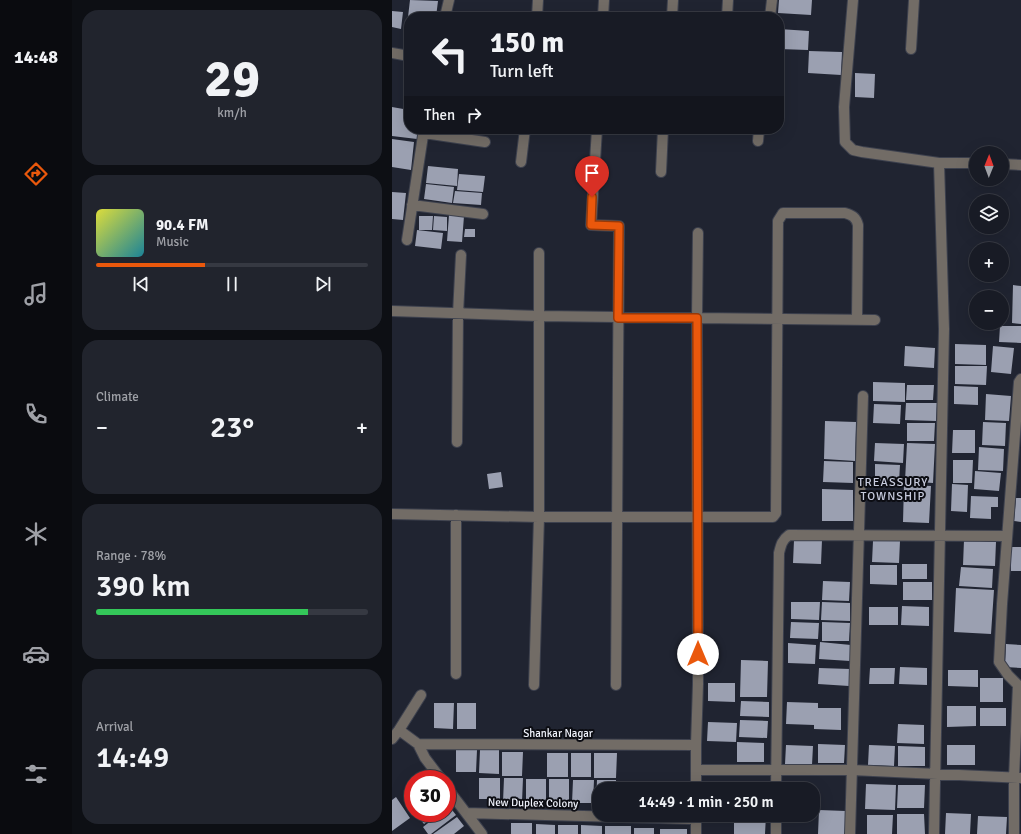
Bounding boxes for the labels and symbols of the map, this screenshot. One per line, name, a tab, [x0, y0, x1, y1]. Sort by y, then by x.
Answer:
north arrow	[969, 146, 1009, 186]
pin	[575, 156, 609, 197]
district label: TREASSURY TOWNSHIP	[858, 475, 928, 504]
position arrow	[677, 633, 719, 675]
street label: Shankar Nagar	[523, 727, 593, 740]
speed limit sign: 30	[404, 770, 456, 822]
street label: New Duplex Colony	[488, 796, 579, 810]

